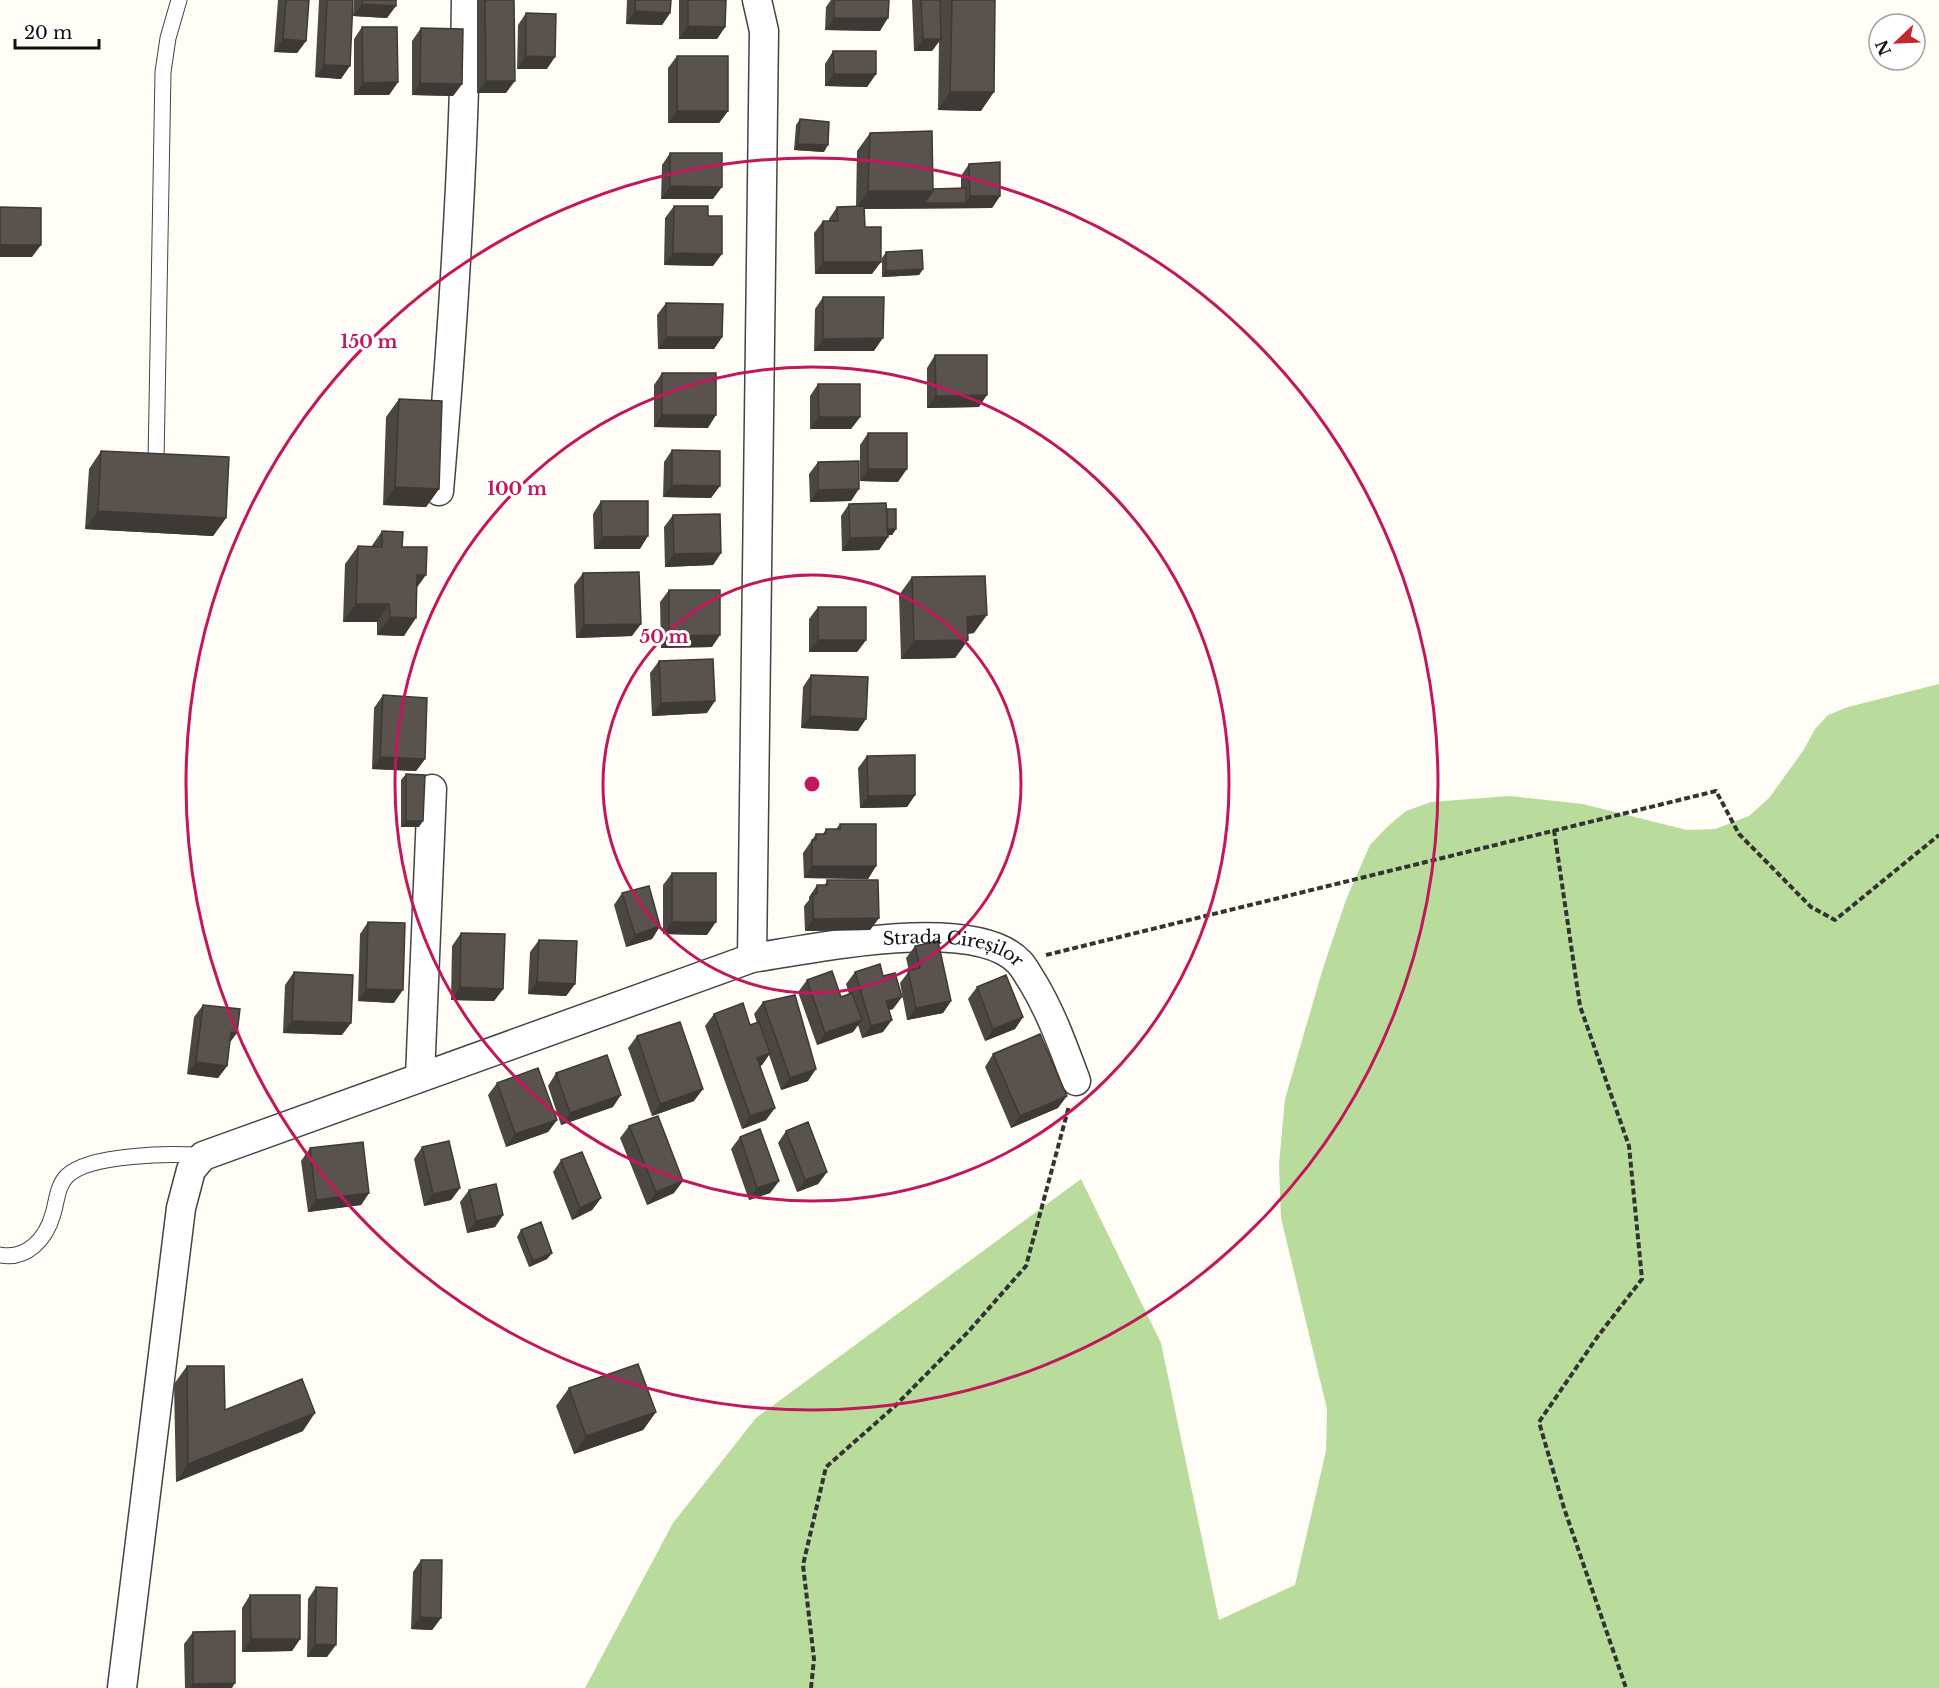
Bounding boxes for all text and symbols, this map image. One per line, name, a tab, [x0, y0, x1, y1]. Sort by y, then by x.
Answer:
scale bar	[15, 12, 99, 50]
north arrow	[1867, 12, 1927, 72]
text: 20 m	[24, 22, 72, 44]
text: N	[1871, 37, 1895, 59]
text: 150 m	[341, 331, 398, 353]
text: 100 m	[487, 478, 547, 500]
text: 50 m	[640, 626, 689, 648]
centre of rings	[802, 774, 822, 794]
street label: Strada Cireșilor	[882, 926, 1028, 972]

